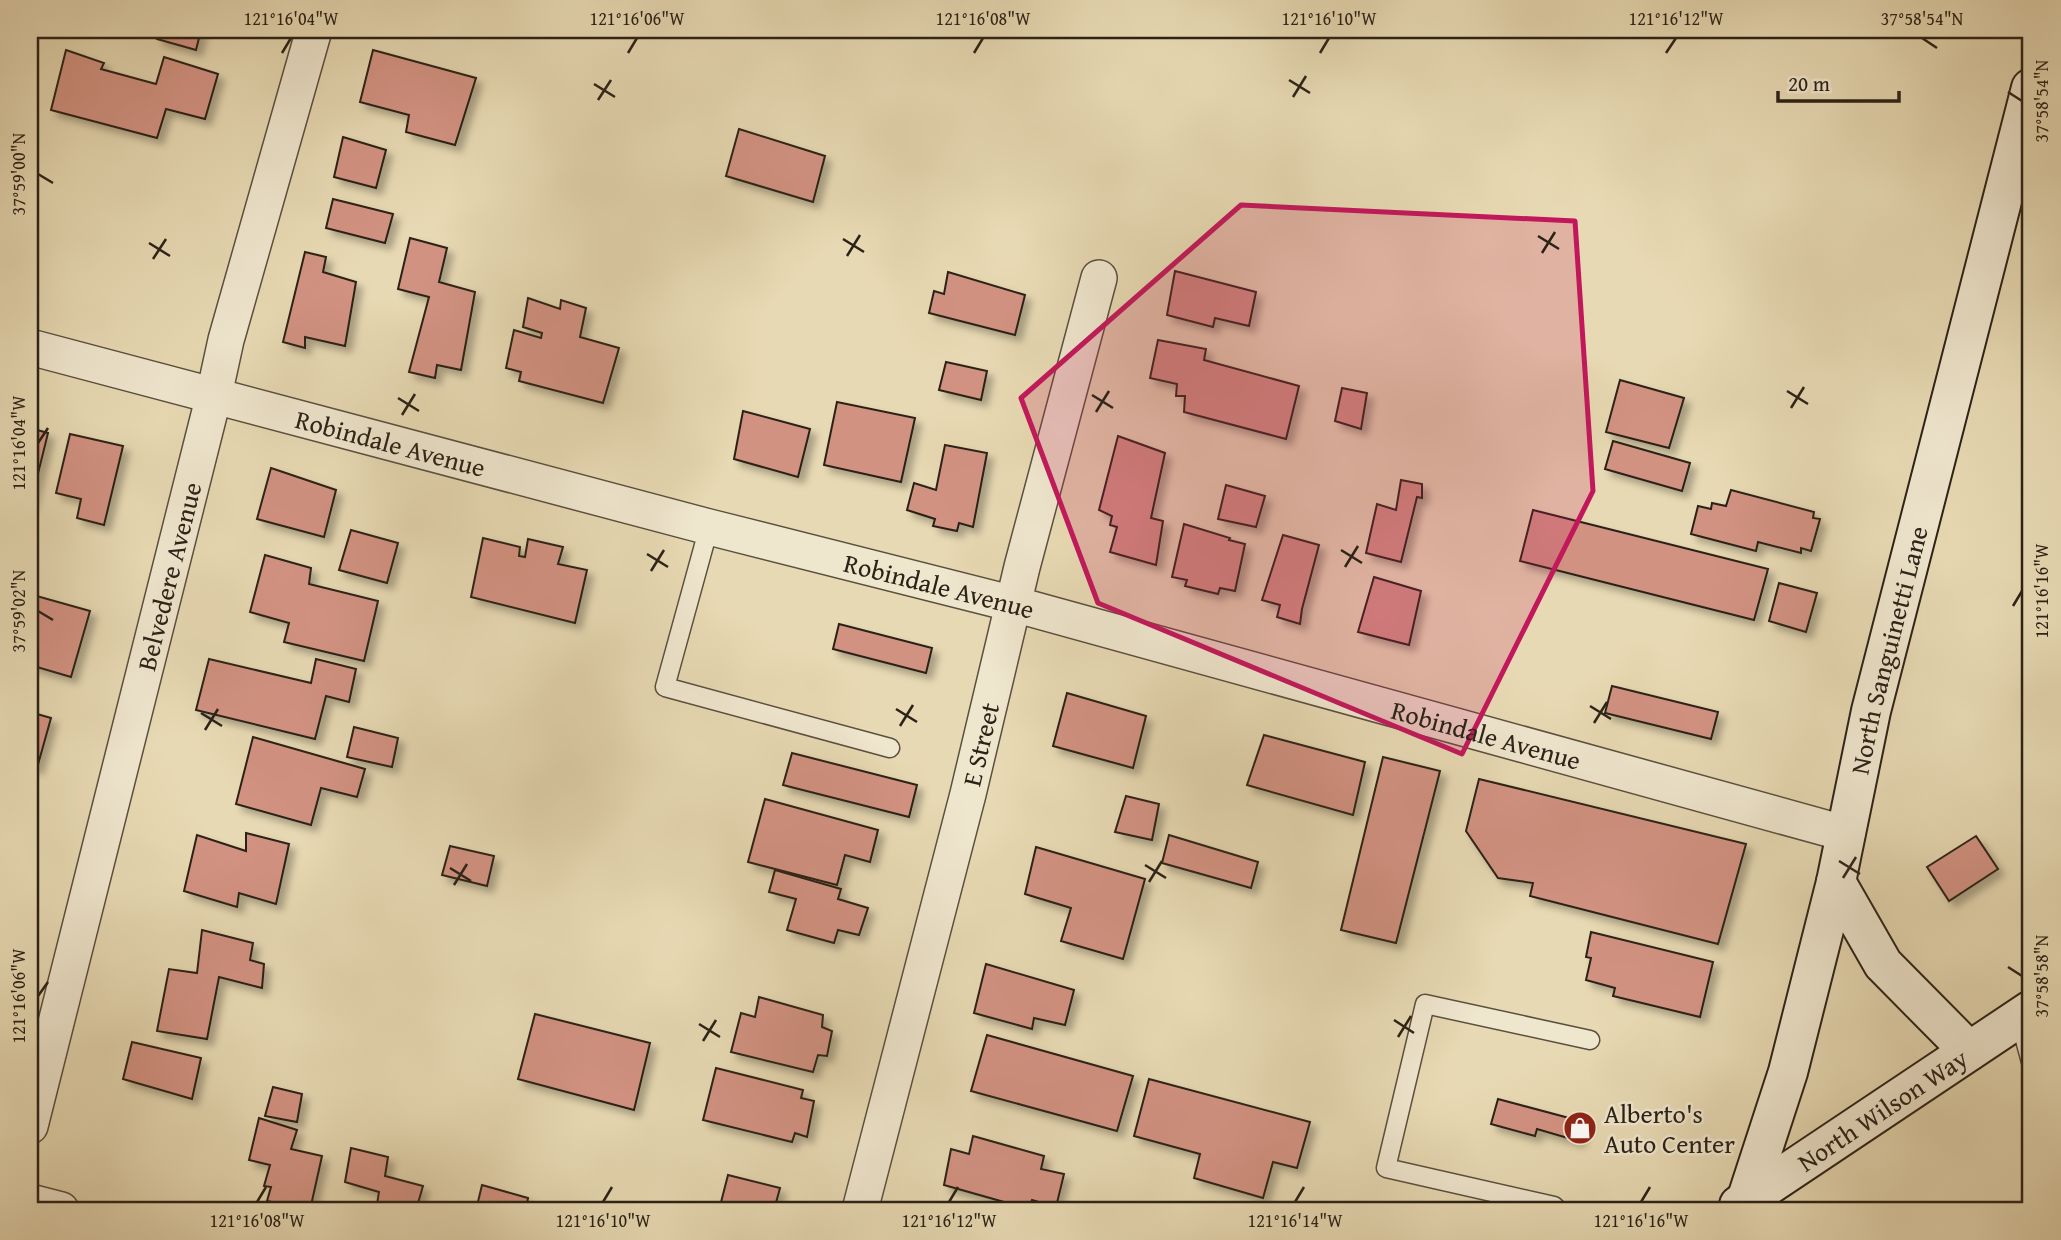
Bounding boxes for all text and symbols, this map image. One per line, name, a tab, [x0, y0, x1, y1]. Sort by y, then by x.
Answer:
text: 121°16'04"W	[244, 5, 339, 32]
text: 121°16'06"W	[590, 5, 685, 32]
text: 121°16'08"W	[936, 5, 1031, 32]
text: 121°16'10"W	[1282, 5, 1377, 32]
text: 121°16'12"W	[1629, 5, 1724, 32]
text: 37°58'54"N	[1881, 5, 1964, 32]
text: 37°58'54"N	[2028, 59, 2055, 142]
scale bar	[1778, 60, 1898, 104]
text: 20 m	[1788, 68, 1830, 99]
text: 37°59'00"N	[5, 132, 32, 215]
text: 121°16'04"W	[5, 395, 32, 490]
street label: Robindale Avenue	[291, 399, 490, 486]
street label: Belvedere Avenue	[126, 478, 211, 675]
street label: North Sanguinetti Lane	[1839, 522, 1937, 778]
street label: Robindale Avenue	[840, 542, 1039, 628]
text: 121°16'16"W	[2028, 543, 2055, 638]
text: 37°59'02"N	[5, 569, 32, 652]
street label: Robindale Avenue	[1387, 690, 1585, 779]
street label: E Street	[951, 698, 1009, 790]
text: 37°58'58"N	[2028, 934, 2055, 1017]
text: 121°16'06"W	[5, 948, 32, 1043]
street label: North Wilson Way	[1789, 1038, 1975, 1181]
place label: Alberto's Auto Center	[1604, 1094, 1735, 1163]
shop icon: Alberto's Auto Center	[1561, 1109, 1599, 1147]
text: 121°16'08"W	[210, 1207, 305, 1234]
text: 121°16'10"W	[556, 1207, 651, 1234]
text: 121°16'12"W	[902, 1207, 997, 1234]
text: 121°16'14"W	[1248, 1207, 1343, 1234]
text: 121°16'16"W	[1594, 1207, 1689, 1234]

